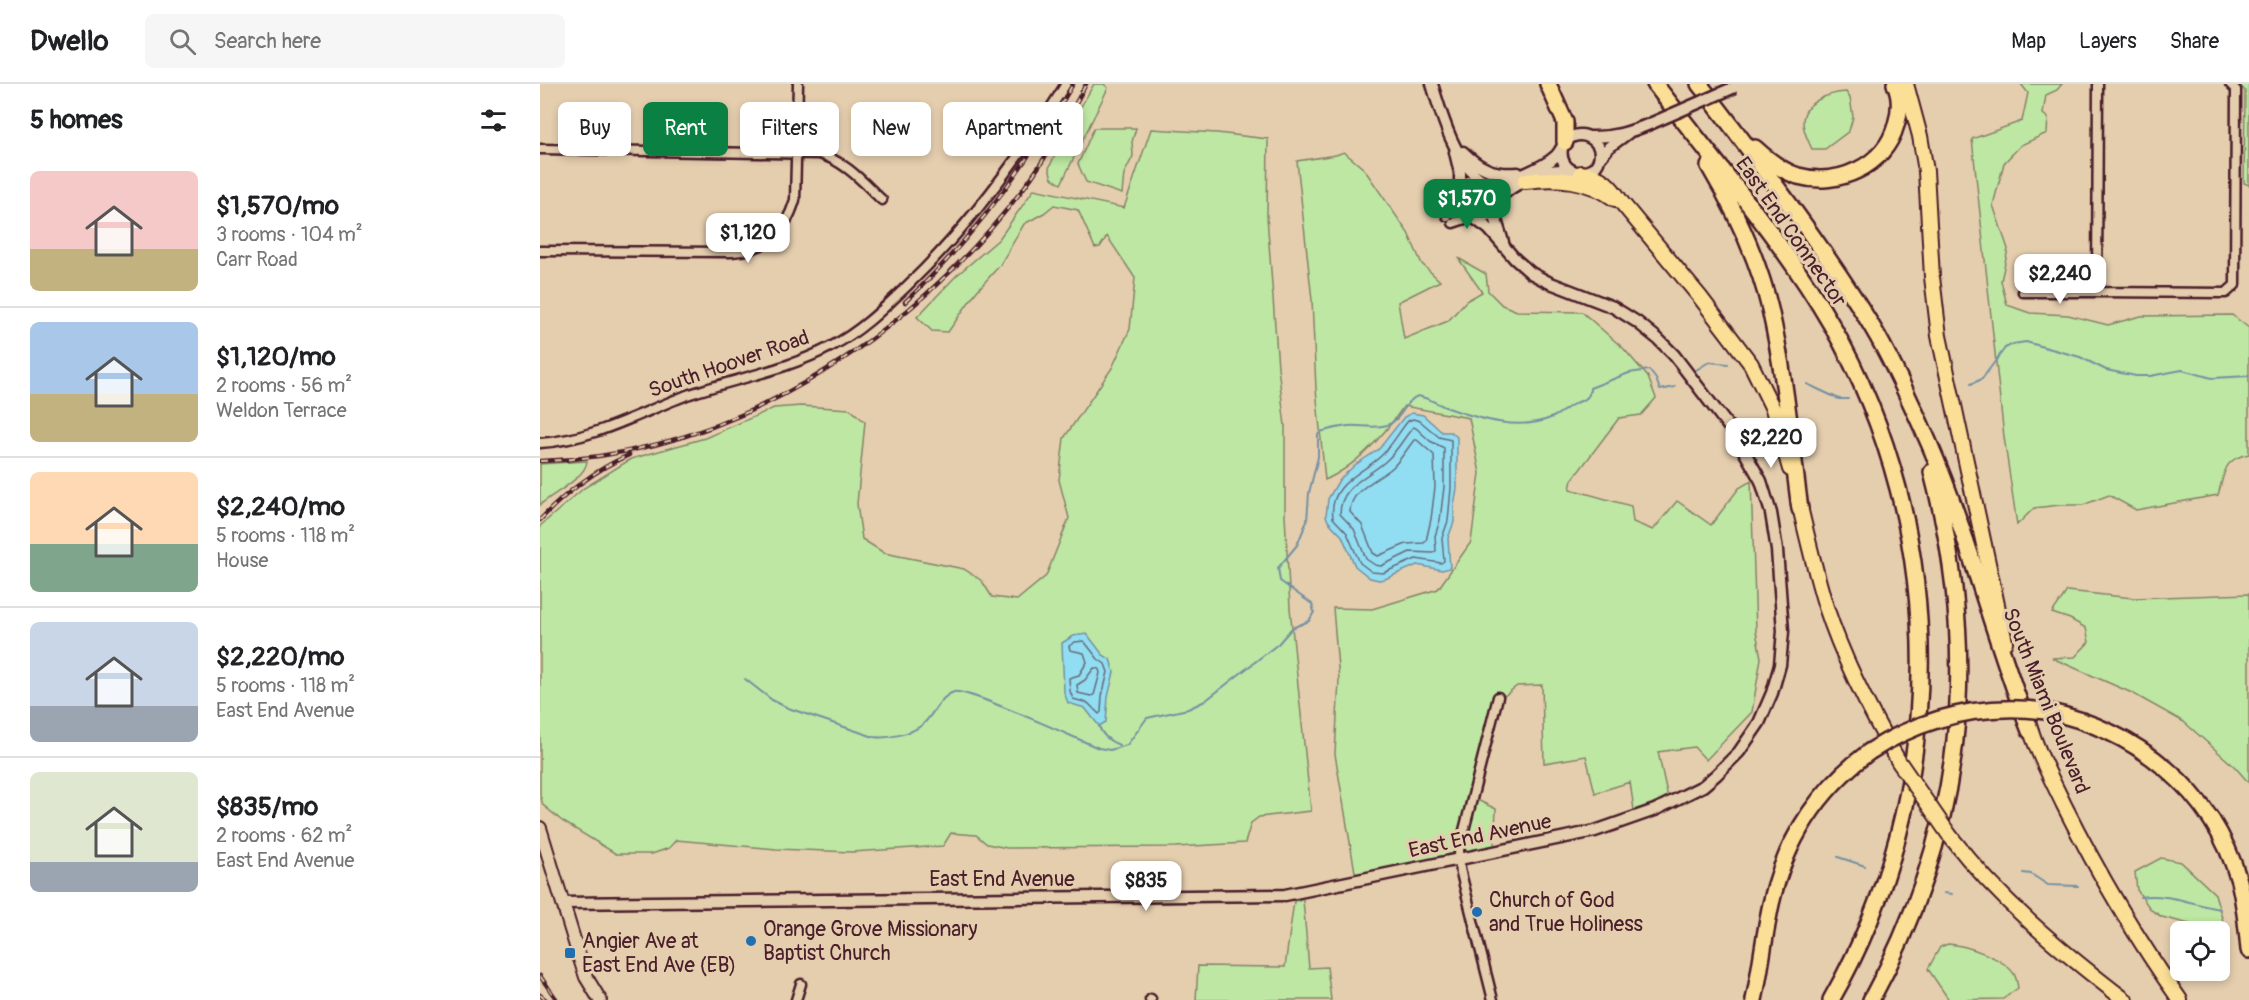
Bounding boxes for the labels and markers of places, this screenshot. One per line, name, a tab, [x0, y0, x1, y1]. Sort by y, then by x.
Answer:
pin: $1,570	[1418, 179, 1516, 230]
pin: $1,120	[699, 213, 797, 264]
pin: $2,240	[2011, 254, 2109, 305]
pin: $2,220	[1722, 418, 1820, 469]
pin: $835	[1110, 861, 1182, 912]
place label: Church of God and True Holiness	[1489, 887, 1644, 938]
marker: Church of God and True Holiness	[1470, 905, 1484, 919]
place label: Orange Grove Missionary Baptist Church	[763, 916, 978, 967]
place label: Angier Ave at East End Ave (EB)	[582, 928, 736, 979]
marker: Orange Grove Missionary Baptist Church	[744, 934, 758, 948]
marker: Angier Ave at East End Ave (EB)	[563, 946, 577, 960]

